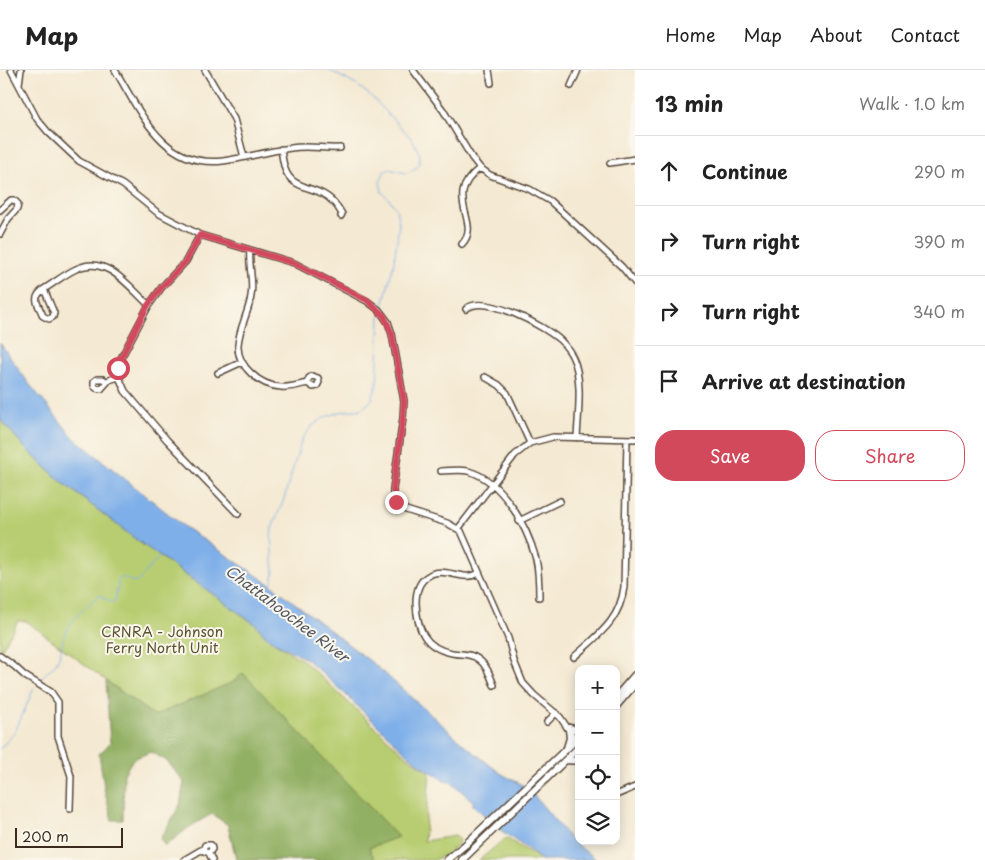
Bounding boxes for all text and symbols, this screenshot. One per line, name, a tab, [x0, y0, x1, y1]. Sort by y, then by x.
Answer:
text: Map	[25, 17, 78, 53]
text: Home	[665, 21, 715, 48]
text: Map	[743, 21, 782, 48]
text: About	[810, 21, 862, 48]
text: Contact	[890, 21, 960, 48]
text: 13 min	[655, 87, 723, 119]
text: Walk · 1.0 km	[859, 91, 965, 115]
icon: ahead	[655, 157, 683, 185]
text: Continue	[702, 157, 788, 185]
text: 290 m	[914, 159, 965, 183]
icon: right	[655, 227, 683, 255]
text: Turn right	[702, 227, 800, 255]
text: 390 m	[914, 229, 965, 253]
icon: right	[655, 297, 683, 325]
text: Turn right	[702, 297, 800, 325]
text: 340 m	[913, 299, 965, 323]
route start	[107, 357, 130, 380]
icon: arrive	[655, 367, 683, 395]
text: Arrive at destination	[702, 367, 906, 395]
button: Save	[655, 430, 805, 481]
button: Share	[815, 430, 965, 481]
route end	[385, 491, 408, 514]
water label: Chattahoochee River	[221, 559, 356, 668]
park label: CRNRA - Johnson Ferry North Unit	[101, 621, 223, 658]
map controls	[575, 665, 620, 845]
button: +	[575, 665, 620, 710]
button: −	[575, 710, 620, 755]
button: locate	[575, 755, 620, 800]
button: layers	[575, 800, 620, 845]
scale bar	[15, 825, 122, 848]
text: 200 m	[22, 826, 69, 847]

